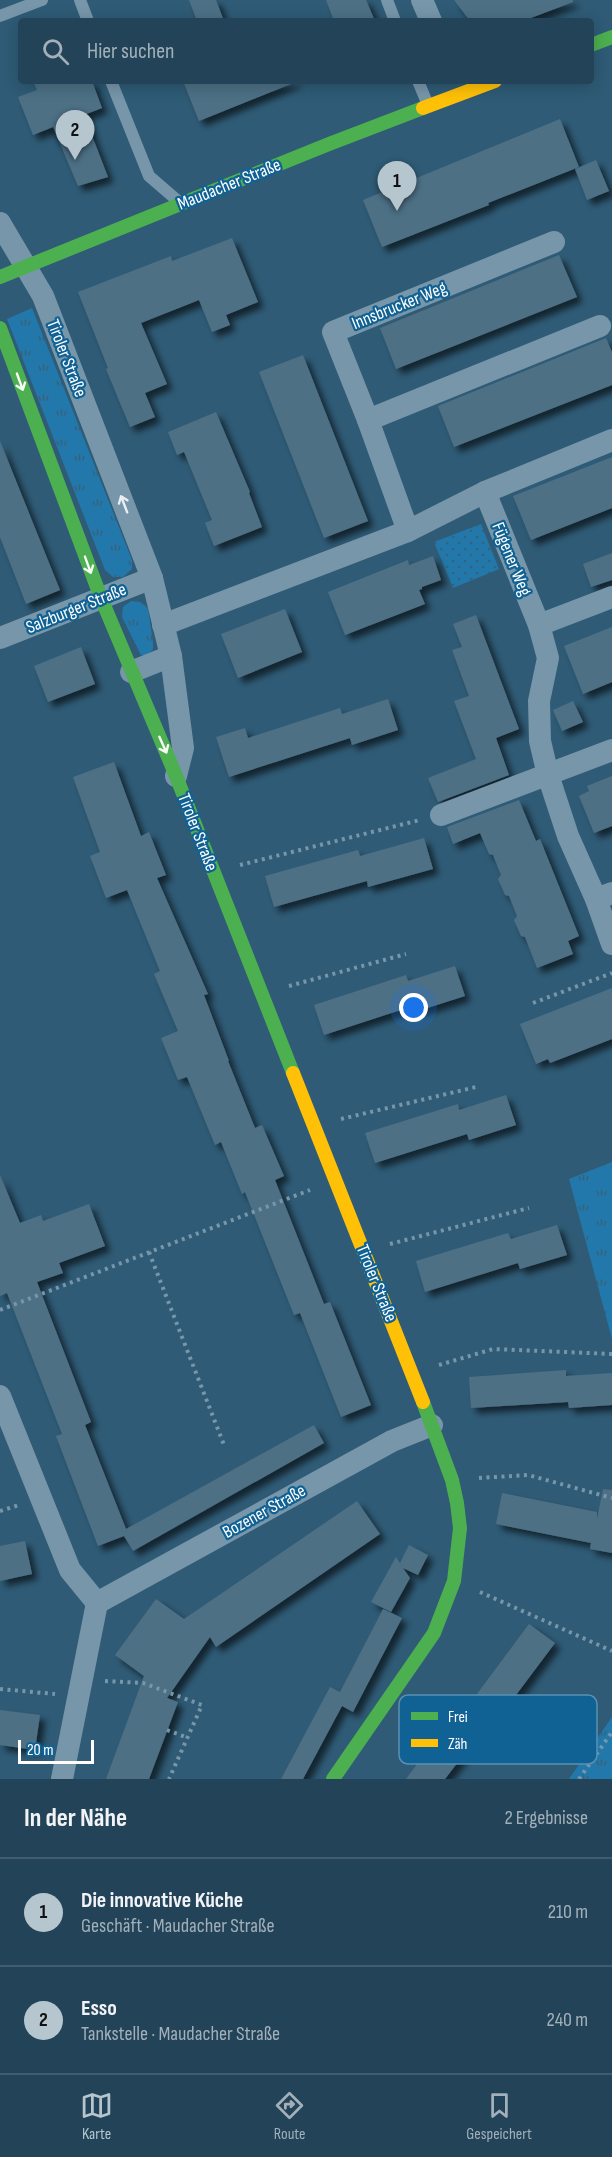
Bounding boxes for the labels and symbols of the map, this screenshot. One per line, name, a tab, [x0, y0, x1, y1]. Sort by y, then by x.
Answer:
pin: 2	[56, 110, 94, 160]
street label: Maudacher Straße	[174, 154, 284, 215]
pin: 1	[378, 162, 416, 211]
street label: Innsbrucker Weg	[349, 277, 450, 334]
street label: Tiroler Straße	[42, 316, 91, 400]
one-way arrow	[16, 372, 27, 391]
one-way arrow	[117, 495, 128, 514]
street label: Fügener Weg	[487, 519, 536, 599]
one-way arrow	[84, 555, 95, 574]
street label: Salzburger Straße	[23, 579, 129, 638]
one-way arrow	[158, 736, 169, 754]
street label: Tiroler Straße	[173, 790, 222, 874]
your location	[399, 993, 428, 1022]
street label: Tiroler Straße	[352, 1242, 402, 1325]
street label: Bozener Straße	[219, 1480, 309, 1543]
legend	[399, 1695, 597, 1764]
text: Frei	[448, 1708, 468, 1727]
text: Zäh	[448, 1735, 467, 1754]
scale bar	[18, 1737, 94, 1764]

